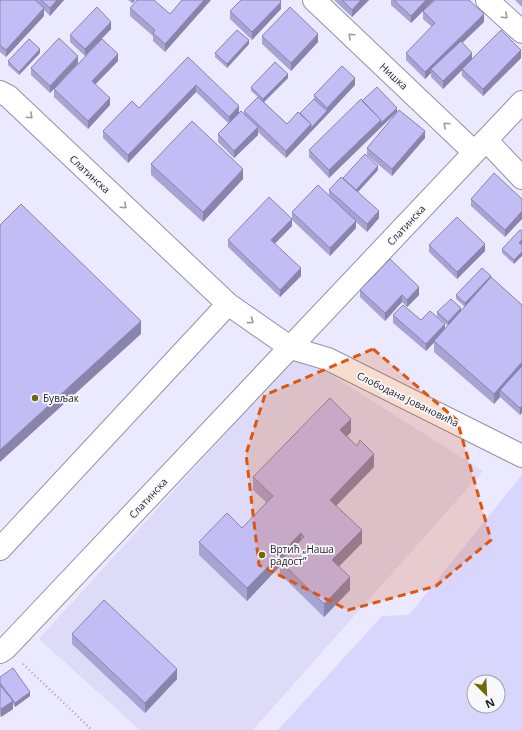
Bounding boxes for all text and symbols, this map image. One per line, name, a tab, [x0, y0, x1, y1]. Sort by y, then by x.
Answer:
one-way arrow	[500, 11, 507, 18]
one-way arrow	[349, 34, 356, 41]
street label: Нишка	[377, 60, 411, 92]
one-way arrow	[25, 112, 33, 119]
one-way arrow	[443, 123, 451, 130]
street label: Слатинска	[67, 152, 113, 196]
one-way arrow	[119, 201, 127, 209]
street label: Слатинска	[384, 202, 428, 248]
one-way arrow	[247, 316, 254, 323]
street label: Слободана Јовановића	[355, 368, 461, 430]
place label: Бувљак	[43, 391, 80, 405]
marker: Бувљак	[30, 393, 40, 403]
street label: Слатинска	[126, 475, 170, 521]
place label: Вртић „Наша радост”	[270, 542, 334, 568]
marker: Вртић „Наша радост”	[257, 550, 267, 560]
north arrow	[466, 674, 506, 714]
text: N	[483, 695, 497, 712]

